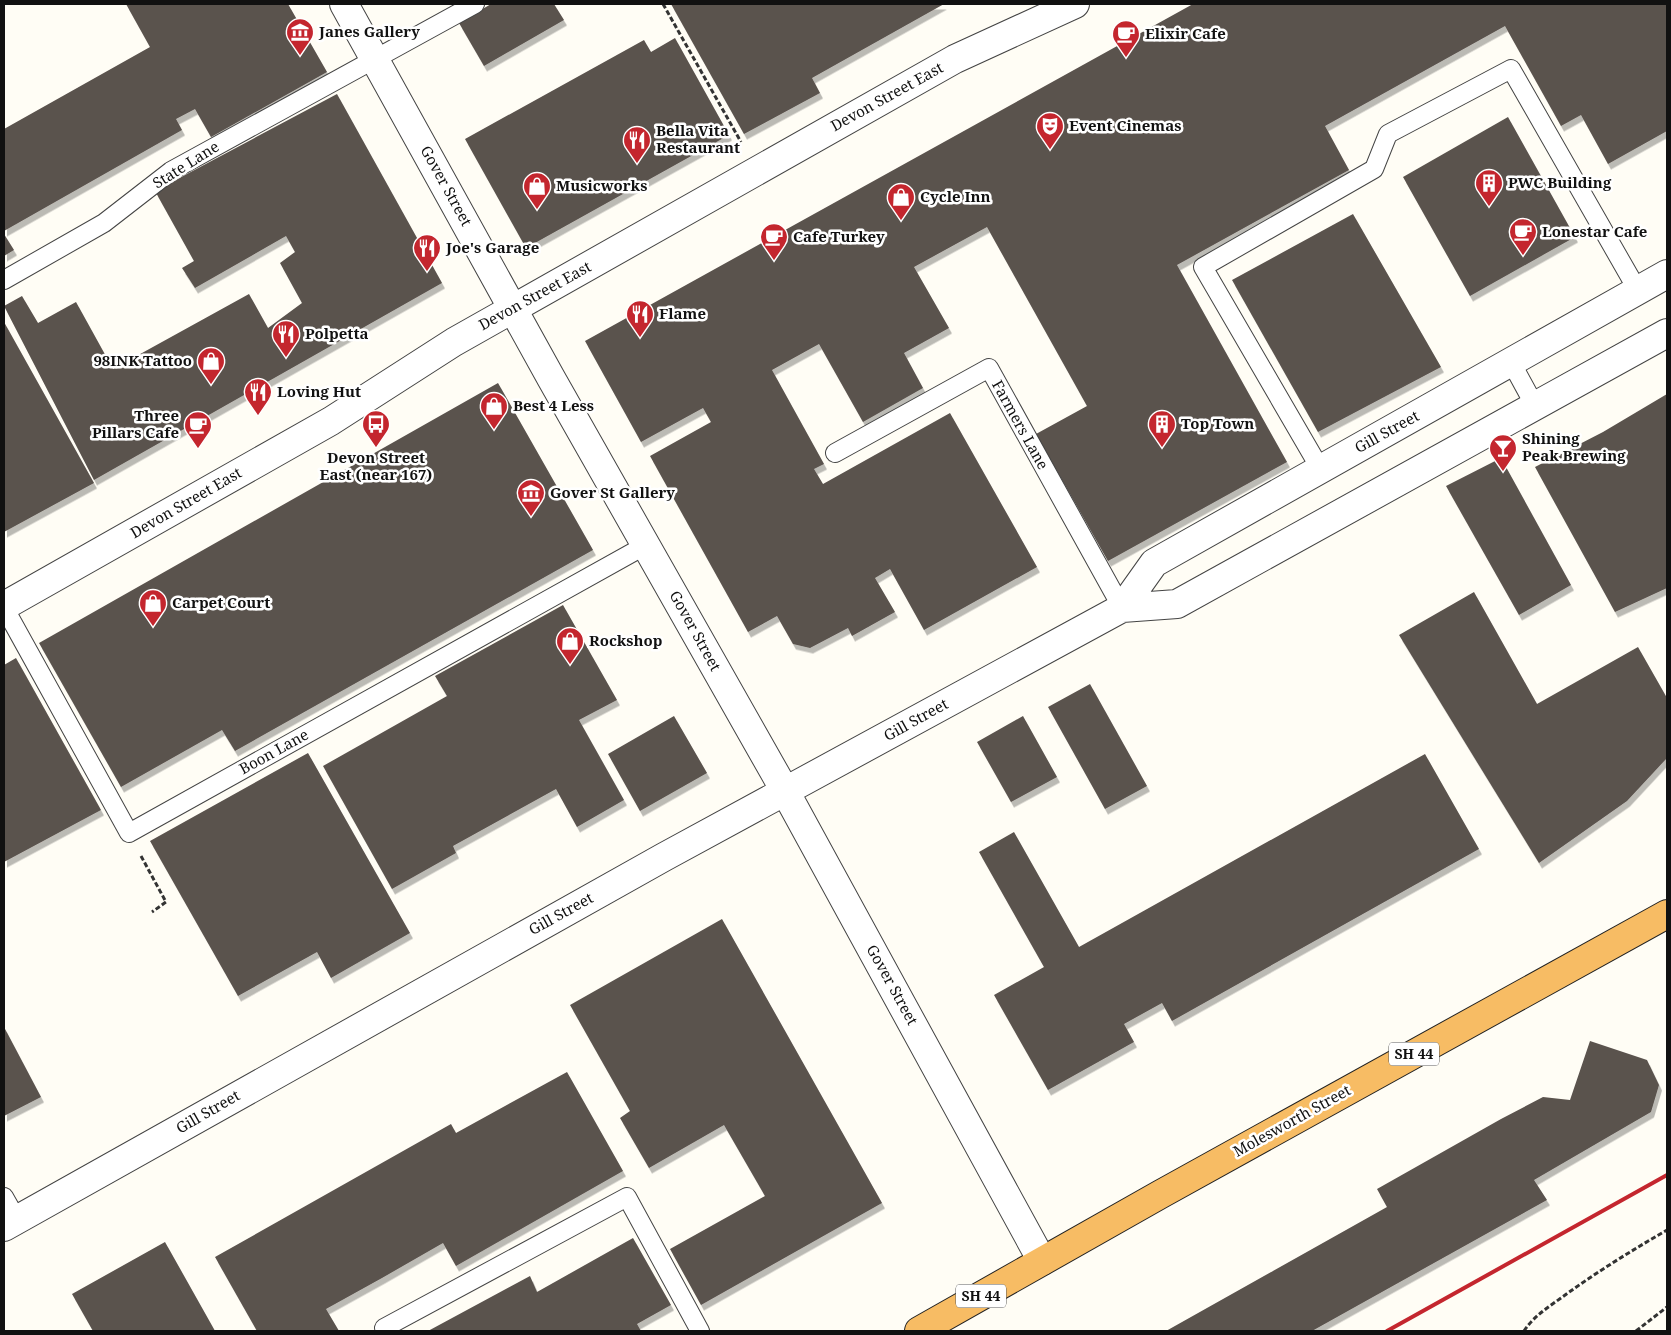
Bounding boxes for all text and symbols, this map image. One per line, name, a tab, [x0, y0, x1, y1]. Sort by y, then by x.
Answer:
museum icon: Janes Gallery	[285, 17, 315, 56]
cafe icon: Elixir Cafe	[1111, 19, 1141, 58]
place label: Janes Gallery	[318, 21, 420, 41]
place label: Elixir Cafe	[1145, 23, 1226, 43]
street label: Devon Street East	[827, 57, 946, 135]
theatre icon: Event Cinemas	[1035, 111, 1065, 150]
place label: Event Cinemas	[1069, 115, 1181, 135]
place label: Bella Vita Restaurant	[656, 120, 740, 157]
restaurant icon: Bella Vita Restaurant	[622, 125, 652, 164]
street label: State Lane	[149, 136, 222, 192]
street label: Gover Street	[417, 142, 477, 229]
building icon: PWC Building	[1474, 168, 1504, 207]
shop icon: Musicworks	[522, 171, 552, 210]
place label: PWC Building	[1508, 172, 1612, 192]
place label: Musicworks	[556, 175, 647, 195]
shop icon: Cycle Inn	[886, 182, 916, 221]
place label: Cycle Inn	[920, 186, 990, 206]
cafe icon: Lonestar Cafe	[1508, 217, 1538, 256]
place label: Lonestar Cafe	[1542, 221, 1647, 241]
cafe icon: Cafe Turkey	[759, 222, 789, 261]
place label: Cafe Turkey	[793, 226, 885, 246]
restaurant icon: Joe's Garage	[412, 233, 442, 272]
place label: Joe's Garage	[445, 237, 539, 257]
street label: Devon Street East	[475, 256, 594, 334]
restaurant icon: Flame	[625, 299, 655, 338]
place label: Flame	[659, 303, 706, 323]
restaurant icon: Polpetta	[271, 319, 301, 358]
place label: Polpetta	[305, 323, 368, 343]
shop icon: 98INK Tattoo	[196, 346, 226, 385]
place label: 98INK Tattoo	[93, 350, 192, 370]
street label: Farmers Lane	[988, 376, 1054, 473]
restaurant icon: Loving Hut	[243, 377, 273, 416]
place label: Loving Hut	[277, 381, 361, 401]
shop icon: Best 4 Less	[479, 391, 509, 430]
place label: Best 4 Less	[513, 395, 594, 415]
place label: Three Pillars Cafe	[92, 405, 179, 442]
street label: Gill Street	[1351, 405, 1422, 457]
bus stop icon: Devon Street East (near 167)	[361, 409, 391, 448]
building icon: Top Town	[1147, 409, 1177, 448]
cafe icon: Three Pillars Cafe	[183, 410, 213, 449]
place label: Top Town	[1181, 413, 1254, 433]
place label: Shining Peak Brewing	[1522, 428, 1626, 465]
bar icon: Shining Peak Brewing	[1488, 433, 1518, 472]
place label: Devon Street East (near 167)	[320, 447, 432, 484]
street label: Devon Street East	[126, 462, 245, 542]
museum icon: Gover St Gallery	[516, 478, 546, 517]
place label: Gover St Gallery	[550, 482, 675, 502]
street label: Gover Street	[666, 587, 726, 674]
shop icon: Carpet Court	[138, 588, 168, 627]
place label: Carpet Court	[172, 592, 270, 612]
shop icon: Rockshop	[555, 626, 585, 665]
place label: Rockshop	[589, 630, 662, 650]
street label: Gill Street	[880, 693, 951, 745]
street label: Boon Lane	[235, 724, 312, 778]
street label: Gill Street	[525, 887, 596, 939]
street label: Gover Street	[863, 941, 923, 1028]
road number: SH 44	[1389, 1042, 1439, 1066]
street label: Molesworth Street	[1229, 1080, 1354, 1161]
street label: Gill Street	[172, 1085, 243, 1137]
road number: SH 44	[956, 1284, 1006, 1308]

